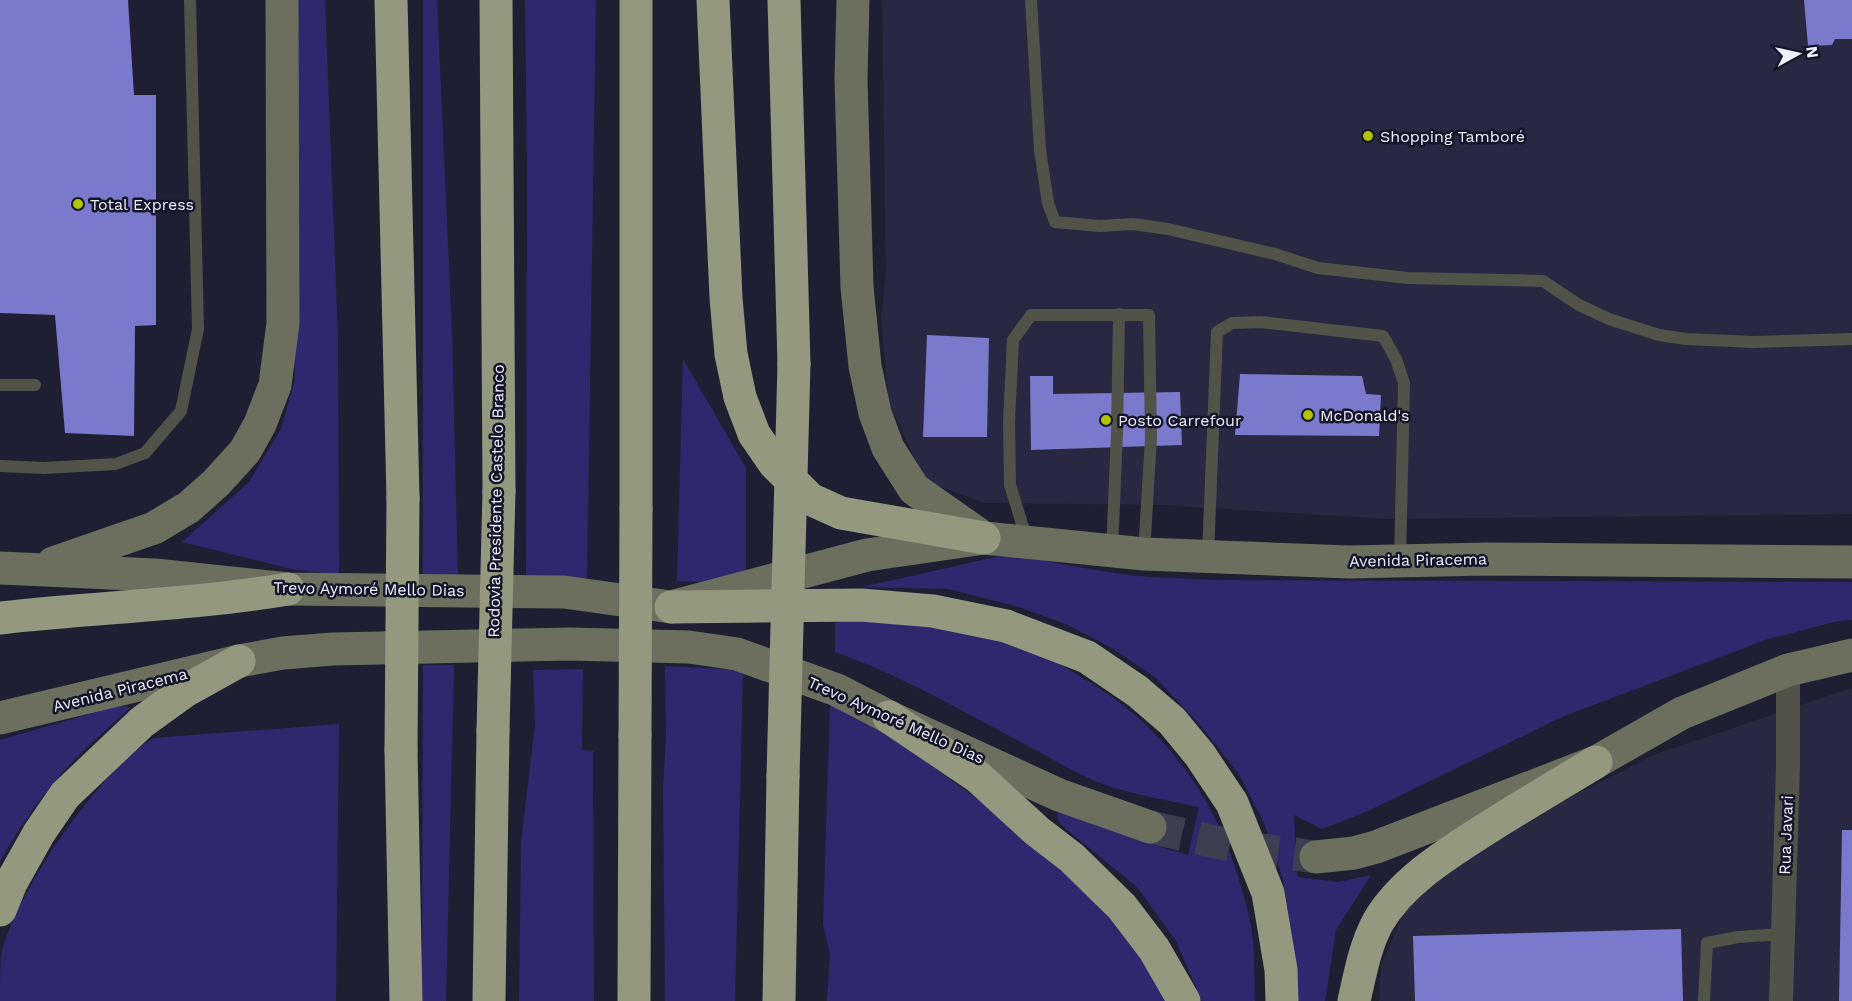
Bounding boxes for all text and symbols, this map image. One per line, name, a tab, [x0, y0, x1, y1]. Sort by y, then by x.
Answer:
north arrow	[1768, 24, 1828, 84]
text: N	[1802, 45, 1823, 59]
place label: Shopping Tamboré	[1380, 127, 1525, 146]
marker: Shopping Tamboré	[1361, 129, 1375, 143]
place label: Total Express	[90, 195, 194, 214]
marker: Total Express	[71, 197, 85, 211]
street label: Rodovia Presidente Castelo Branco	[484, 364, 508, 638]
place label: McDonald's	[1320, 406, 1410, 425]
marker: McDonald's	[1301, 408, 1315, 422]
place label: Posto Carrefour	[1118, 411, 1242, 430]
marker: Posto Carrefour	[1099, 413, 1113, 427]
street label: Avenida Piracema	[1349, 549, 1487, 571]
street label: Trevo Aymoré Mello Dias	[273, 578, 465, 600]
street label: Avenida Piracema	[51, 664, 189, 716]
street label: Trevo Aymoré Mello Dias	[805, 672, 987, 768]
street label: Rua Javari	[1775, 795, 1797, 875]

